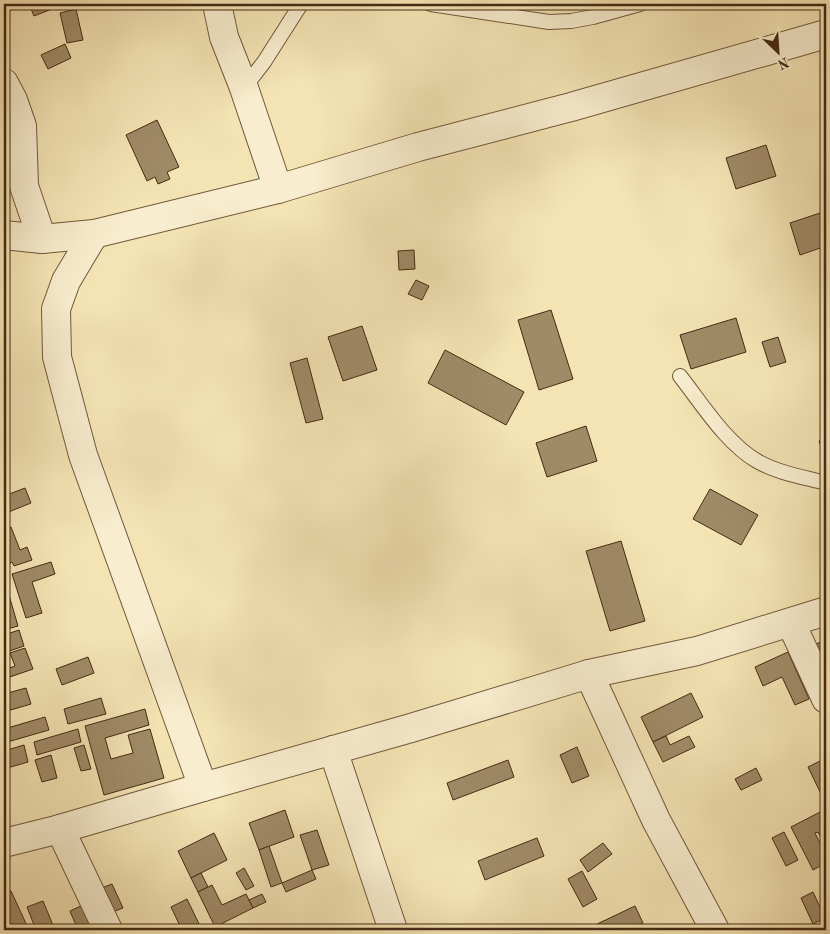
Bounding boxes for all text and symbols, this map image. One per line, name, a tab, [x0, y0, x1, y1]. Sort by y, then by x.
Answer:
north arrow	[752, 28, 802, 78]
text: N	[775, 54, 791, 72]

